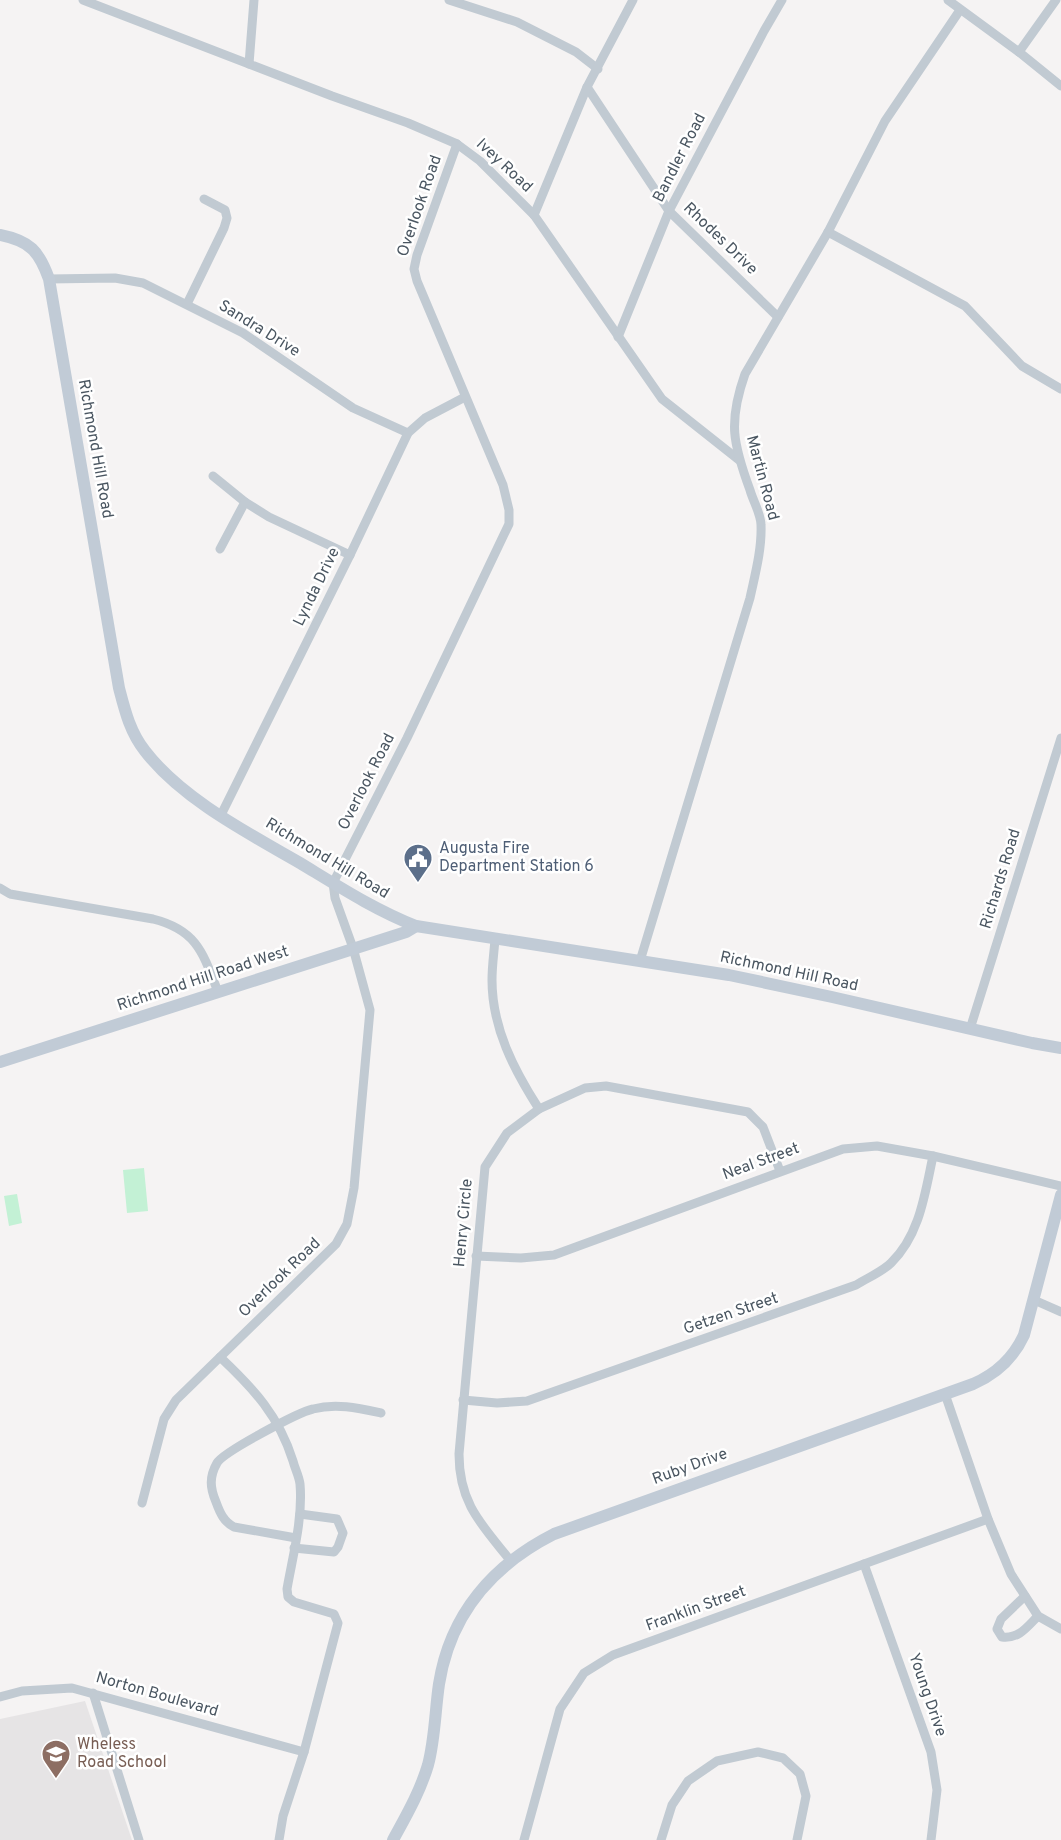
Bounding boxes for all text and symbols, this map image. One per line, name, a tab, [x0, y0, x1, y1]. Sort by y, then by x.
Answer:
street label: Bandler Road	[649, 110, 711, 206]
street label: Ivey Road	[472, 135, 536, 197]
street label: Overlook Road	[393, 153, 447, 259]
street label: Rhodes Drive	[679, 199, 761, 279]
street label: Sandra Drive	[215, 296, 303, 362]
street label: Richmond Hill Road	[73, 378, 117, 520]
street label: Martin Road	[741, 433, 783, 523]
street label: Lynda Drive	[289, 544, 345, 630]
street label: Overlook Road	[334, 730, 400, 834]
street label: Richmond Hill Road	[261, 814, 393, 904]
street label: Richards Road	[976, 827, 1026, 931]
place label: Augusta Fire Department Station 6	[439, 839, 594, 877]
public building icon: Augusta Fire Department Station 6	[402, 842, 434, 884]
street label: Richmond Hill Road West	[115, 942, 291, 1016]
street label: Richmond Hill Road	[718, 948, 860, 996]
street label: Neal Street	[720, 1139, 802, 1185]
street label: Henry Circle	[450, 1178, 478, 1268]
street label: Overlook Road	[235, 1234, 325, 1322]
street label: Getzen Street	[681, 1288, 781, 1340]
street label: Ruby Drive	[650, 1444, 730, 1490]
street label: Franklin Street	[643, 1582, 749, 1636]
street label: Young Drive	[903, 1651, 951, 1739]
street label: Norton Boulevard	[93, 1668, 221, 1722]
place label: Wheless Road School	[77, 1735, 167, 1773]
school or university icon: Wheless Road School	[40, 1738, 72, 1780]

